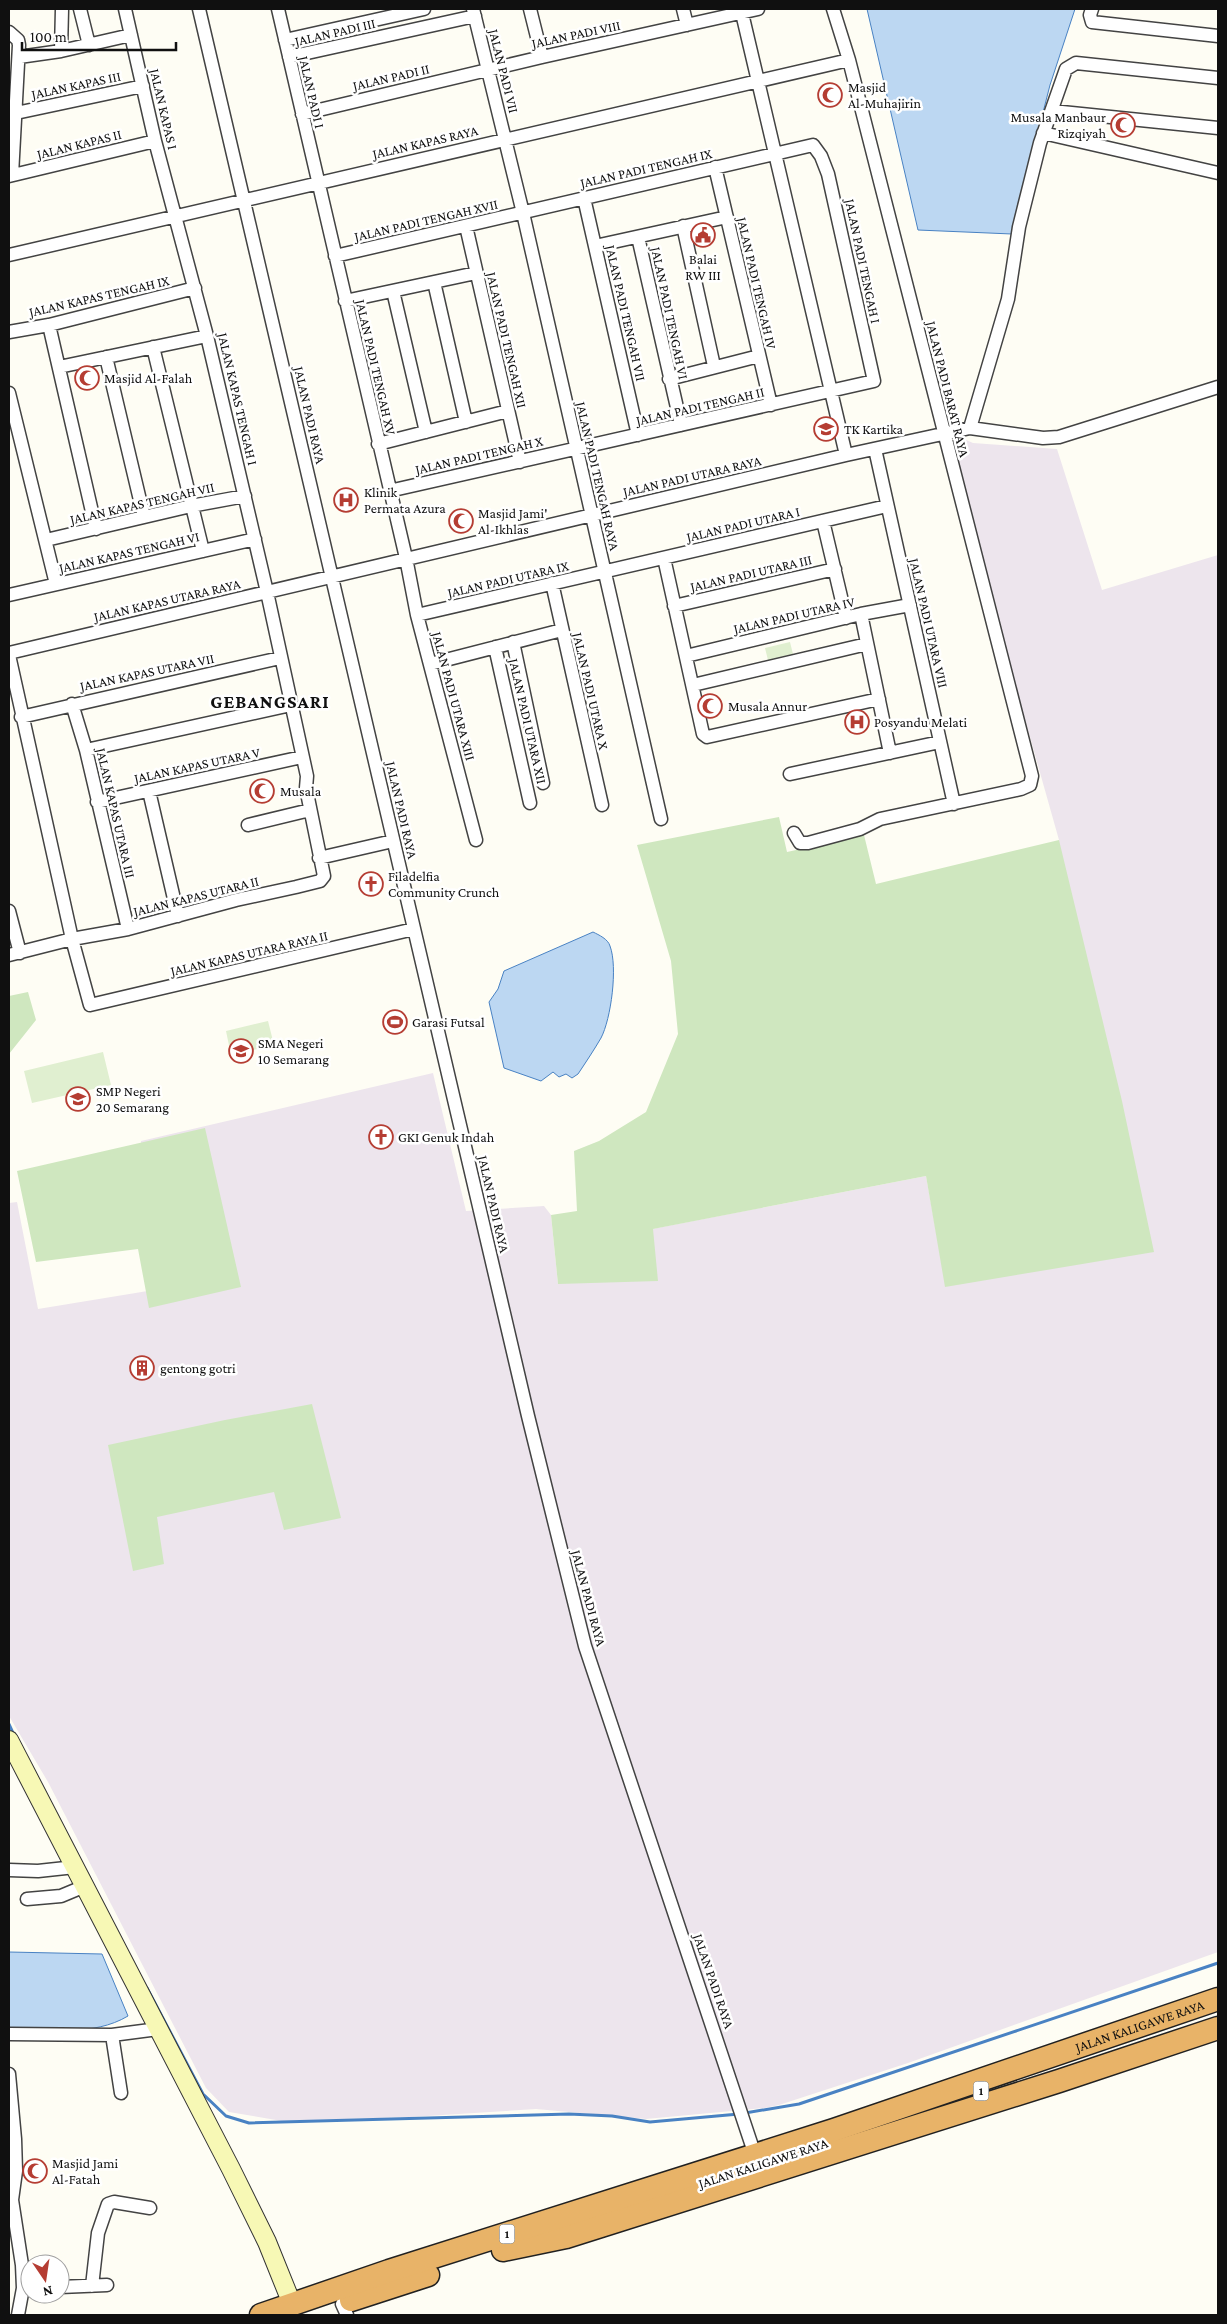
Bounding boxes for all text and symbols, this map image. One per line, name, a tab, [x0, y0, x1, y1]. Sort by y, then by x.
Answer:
street label: JALAN PADI III	[291, 15, 377, 50]
street label: JALAN PADI VIII	[528, 17, 622, 52]
scale bar	[22, 20, 176, 52]
street label: JALAN PADI VII	[485, 25, 522, 115]
text: 100 m	[30, 29, 67, 45]
street label: JALAN PADI I	[295, 52, 328, 130]
street label: JALAN PADI II	[349, 60, 431, 94]
street label: JALAN KAPAS I	[146, 65, 181, 151]
street label: JALAN KAPAS III	[28, 68, 122, 103]
place label: Masjid Al-Muhajirin	[848, 79, 921, 112]
mosque icon: Masjid Al-Muhajirin	[817, 82, 843, 108]
place label: Musala Manbaur Rizqiyah	[1011, 109, 1106, 141]
mosque icon: Musala Manbaur Rizqiyah	[1110, 112, 1136, 138]
street label: JALAN KAPAS RAYA	[369, 122, 479, 162]
street label: JALAN KAPAS II	[33, 126, 123, 163]
street label: JALAN PADI TENGAH IX	[577, 145, 714, 191]
street label: JALAN PADI TENGAH I	[842, 195, 884, 325]
street label: JALAN PADI TENGAH XVII	[351, 196, 499, 245]
street label: JALAN PADI TENGAH IV	[734, 214, 780, 351]
public building icon: Balai RW III	[690, 222, 716, 248]
street label: JALAN PADI TENGAH VII	[602, 241, 649, 383]
street label: JALAN PADI TENGAH VI	[648, 243, 692, 381]
place label: Balai RW III	[685, 251, 721, 283]
street label: JALAN PADI TENGAH XII	[483, 268, 530, 410]
street label: JALAN KAPAS TENGAH IX	[25, 272, 171, 320]
street label: JALAN PADI TENGAH XV	[352, 296, 399, 436]
street label: JALAN PADI BARAT RAYA	[923, 317, 973, 459]
street label: JALAN KAPAS TENGAH I	[215, 329, 261, 467]
street label: JALAN PADI RAYA	[291, 363, 329, 465]
mosque icon: Masjid Al-Falah	[74, 365, 100, 391]
place label: Masjid Al-Falah	[104, 370, 193, 387]
street label: JALAN PADI TENGAH II	[632, 383, 766, 429]
street label: JALAN PADI TENGAH RAYA	[573, 398, 623, 552]
school or university icon: TK Kartika	[813, 416, 839, 442]
place label: TK Kartika	[844, 421, 904, 437]
street label: JALAN PADI TENGAH X	[412, 433, 544, 478]
street label: JALAN PADI UTARA RAYA	[619, 452, 763, 500]
street label: JALAN KAPAS TENGAH VII	[66, 479, 216, 528]
place label: Klinik Permata Azura	[364, 484, 446, 516]
hospital icon: Klinik Permata Azura	[333, 487, 359, 513]
street label: JALAN PADI UTARA I	[683, 503, 801, 545]
place label: Masjid Jami' Al-Ikhlas	[478, 505, 547, 537]
mosque icon: Masjid Jami' Al-Ikhlas	[448, 508, 474, 534]
street label: JALAN KAPAS TENGAH VI	[55, 528, 201, 576]
street label: JALAN PADI UTARA III	[687, 551, 813, 595]
street label: JALAN PADI UTARA VIII	[906, 555, 952, 689]
street label: JALAN PADI UTARA IX	[444, 557, 570, 601]
street label: JALAN KAPAS UTARA RAYA	[90, 575, 242, 625]
street label: JALAN PADI UTARA IV	[730, 593, 856, 637]
street label: JALAN PADI UTARA XIII	[429, 628, 479, 762]
street label: JALAN PADI UTARA X	[569, 629, 612, 751]
street label: JALAN KAPAS UTARA VII	[76, 650, 216, 694]
street label: JALAN PADI UTARA XII	[505, 655, 550, 785]
district label: GEBANGSARI	[210, 691, 330, 712]
mosque icon: Musala Annur	[697, 693, 723, 719]
place label: Musala Annur	[728, 698, 807, 714]
hospital icon: Posyandu Melati	[844, 709, 870, 735]
place label: Posyandu Melati	[874, 714, 967, 730]
street label: JALAN KAPAS UTARA III	[93, 744, 139, 880]
street label: JALAN KAPAS UTARA V	[131, 744, 261, 787]
street label: JALAN PADI RAYA	[383, 758, 421, 860]
mosque icon: Musala	[249, 778, 275, 804]
place label: Musala	[280, 783, 322, 799]
place label: Filadelfia Community Crunch	[388, 868, 500, 900]
church icon: Filadelfia Community Crunch	[358, 871, 384, 897]
street label: JALAN KAPAS UTARA II	[130, 873, 260, 920]
street label: JALAN KAPAS UTARA RAYA II	[167, 927, 329, 979]
sports icon: Garasi Futsal	[382, 1009, 408, 1035]
place label: Garasi Futsal	[412, 1014, 485, 1030]
place label: SMA Negeri 10 Semarang	[258, 1035, 329, 1067]
school or university icon: SMA Negeri 10 Semarang	[228, 1038, 254, 1064]
place label: SMP Negeri 20 Semarang	[96, 1083, 169, 1115]
school or university icon: SMP Negeri 20 Semarang	[65, 1086, 91, 1112]
church icon: GKI Genuk Indah	[368, 1124, 394, 1150]
place label: GKI Genuk Indah	[398, 1129, 495, 1145]
street label: JALAN PADI RAYA	[475, 1152, 513, 1254]
building icon: gentong gotri	[129, 1355, 155, 1381]
place label: gentong gotri	[160, 1360, 236, 1376]
street label: JALAN PADI RAYA	[568, 1546, 610, 1648]
street label: JALAN PADI RAYA	[690, 1930, 738, 2031]
street label: JALAN KALIGAWE RAYA	[1071, 1996, 1206, 2056]
road number: 1	[974, 2082, 988, 2100]
street label: JALAN KALIGAWE RAYA	[694, 2135, 830, 2192]
place label: Masjid Jami Al-Fatah	[52, 2155, 119, 2187]
mosque icon: Masjid Jami Al-Fatah	[22, 2158, 48, 2184]
road number: 1	[500, 2224, 514, 2244]
north arrow	[20, 2254, 70, 2304]
text: N	[41, 2283, 54, 2301]

